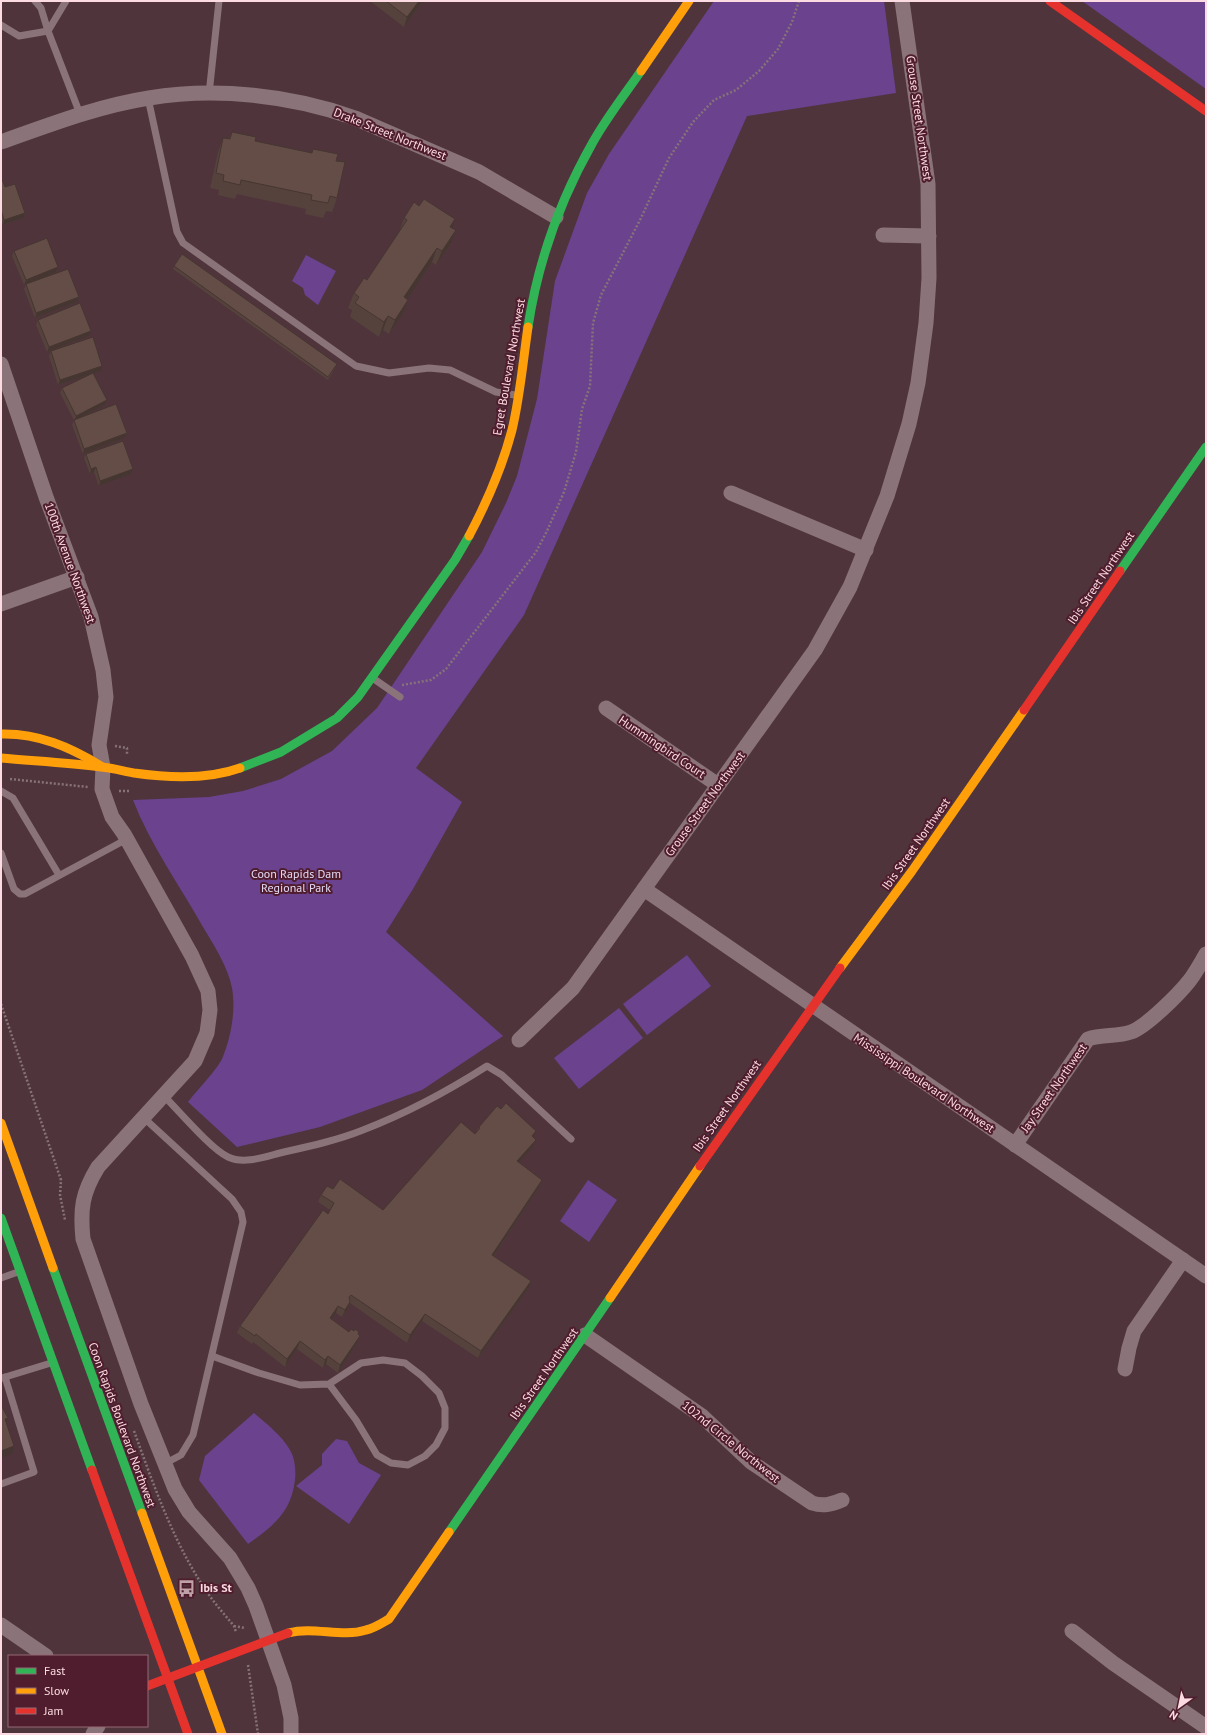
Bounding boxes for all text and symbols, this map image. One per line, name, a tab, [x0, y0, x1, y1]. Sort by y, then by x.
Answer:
street label: Grouse Street Northwest	[903, 54, 936, 181]
street label: Drake Street Northwest	[332, 104, 449, 163]
street label: Egret Boulevard Northwest	[489, 297, 528, 436]
street label: 100th Avenue Northwest	[42, 500, 99, 625]
street label: Ibis Street Northwest	[1064, 528, 1137, 627]
street label: Hummingbird Court	[616, 712, 709, 781]
street label: Grouse Street Northwest	[661, 748, 748, 859]
street label: Ibis Street Northwest	[878, 795, 953, 893]
park label: Coon Rapids Dam Regional Park	[251, 866, 341, 895]
street label: Mississippi Boulevard Northwest	[851, 1030, 998, 1135]
street label: Jay Street Northwest	[1017, 1040, 1090, 1136]
street label: Ibis Street Northwest	[689, 1057, 764, 1155]
street label: Ibis Street Northwest	[506, 1325, 581, 1423]
street label: Coon Rapids Boulevard Northwest	[86, 1340, 159, 1509]
street label: 102nd Circle Northwest	[679, 1397, 783, 1486]
bus stop icon: Ibis St	[177, 1578, 197, 1598]
place label: Ibis St	[200, 1580, 233, 1595]
legend	[8, 1655, 148, 1727]
text: Fast	[44, 1663, 65, 1678]
text: Slow	[44, 1683, 69, 1698]
north arrow	[1159, 1687, 1199, 1727]
text: Jam	[43, 1703, 63, 1718]
text: N	[1167, 1708, 1180, 1723]

